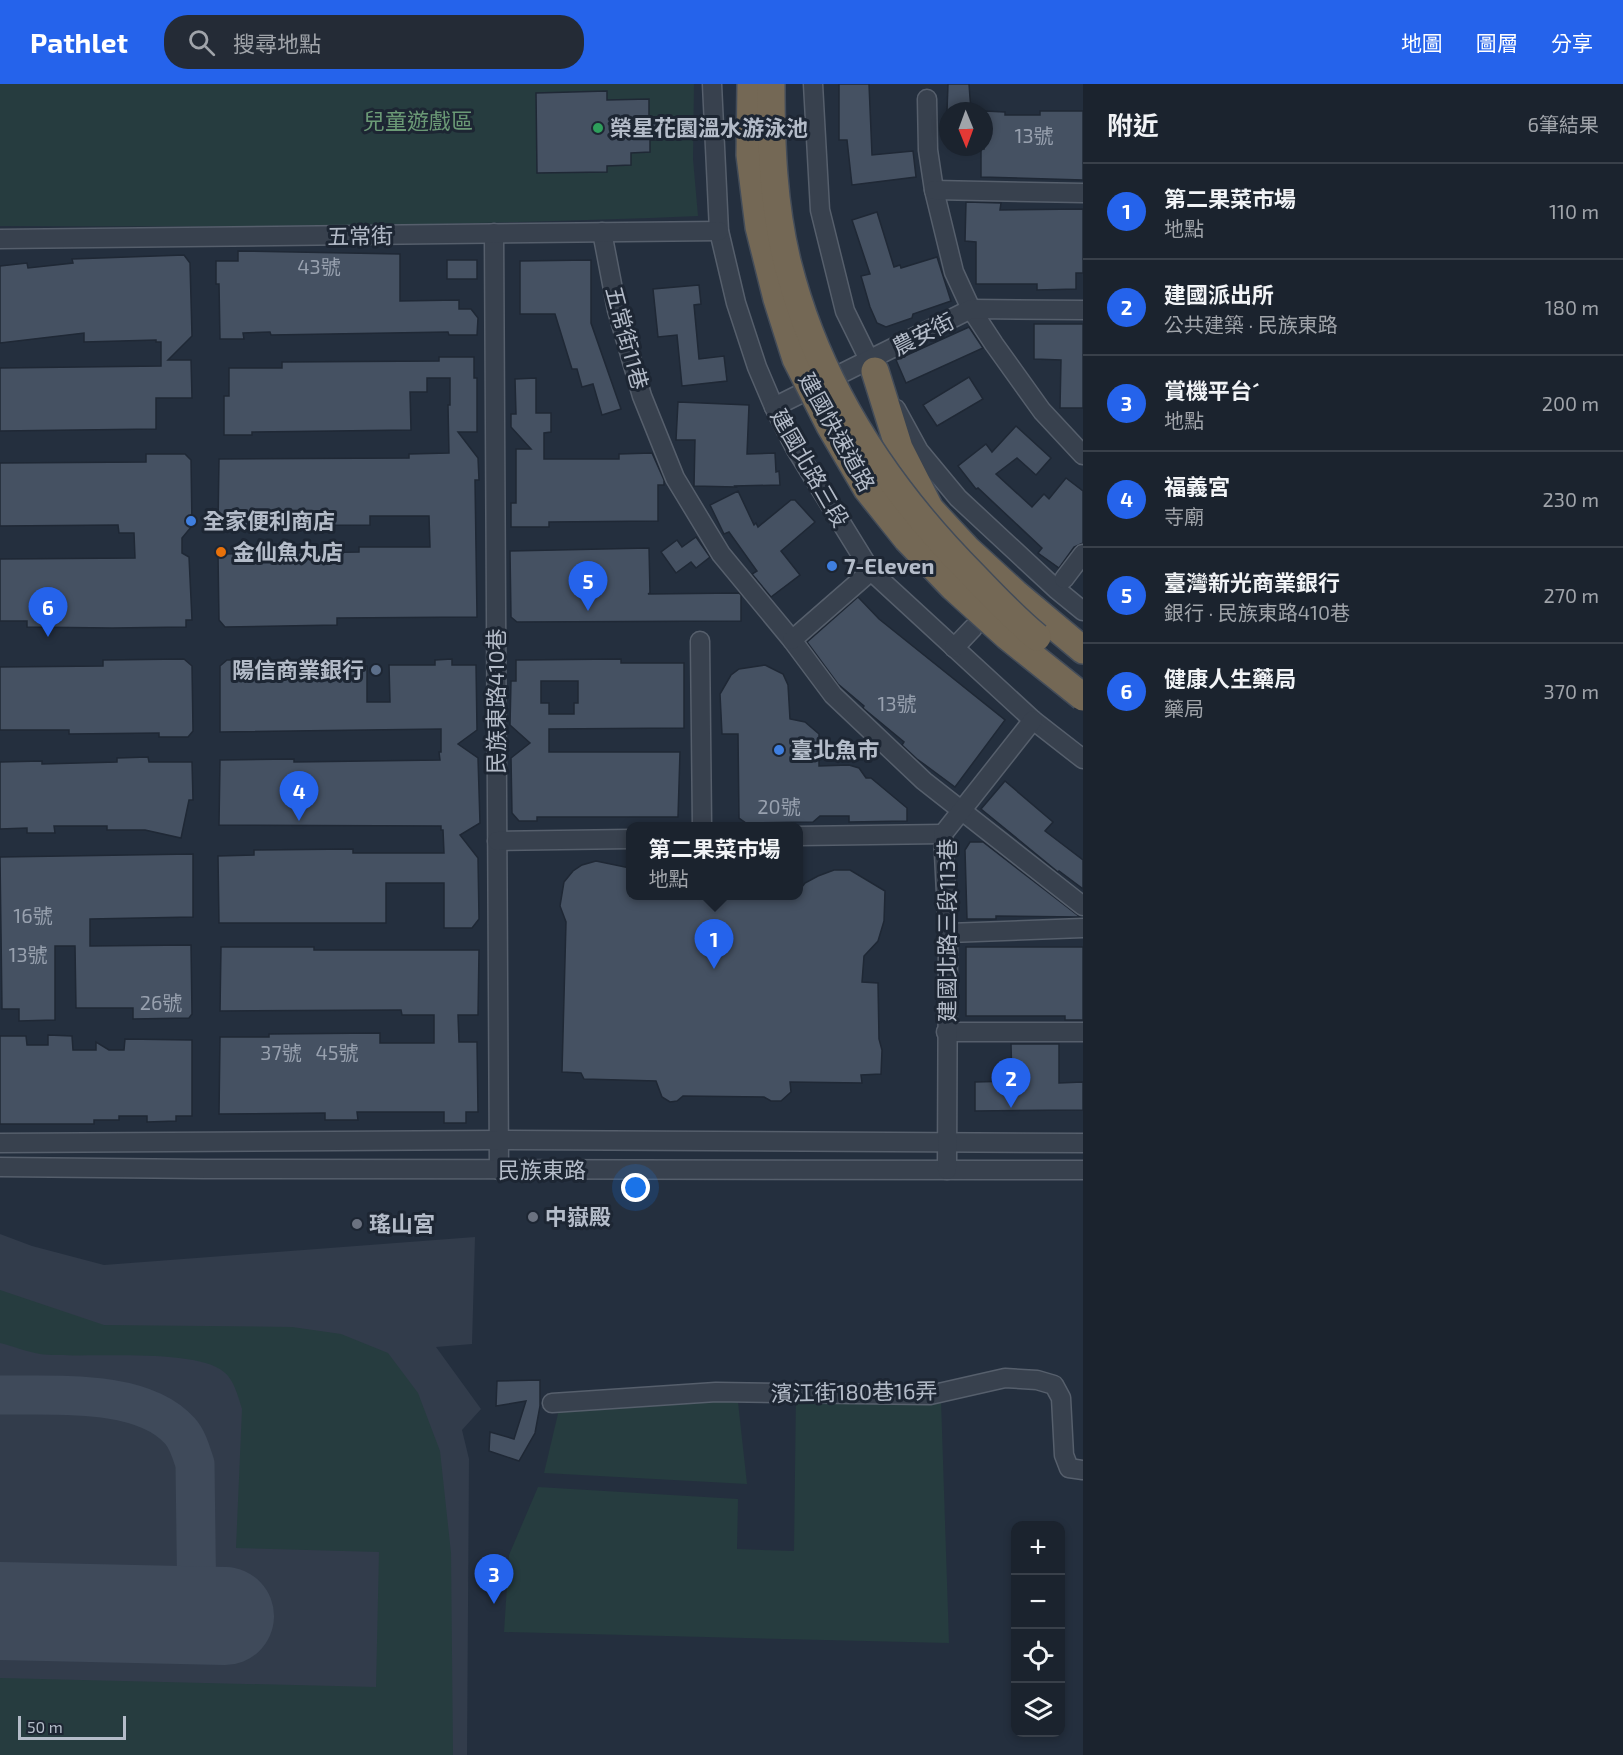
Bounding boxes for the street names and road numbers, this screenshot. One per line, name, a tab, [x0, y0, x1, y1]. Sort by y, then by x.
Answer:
street label: 五常街	[327, 221, 393, 249]
street label: 五常街11巷	[602, 283, 654, 392]
street label: 農安街	[887, 307, 958, 360]
street label: 建國快速道路	[795, 367, 881, 496]
street label: 建國北路三段	[767, 404, 855, 531]
street label: 民族東路410巷	[482, 628, 508, 774]
street label: 建國北路三段113巷	[933, 838, 959, 1022]
street label: 民族東路	[498, 1156, 586, 1182]
street label: 濱江街180巷16弄	[770, 1377, 938, 1405]

